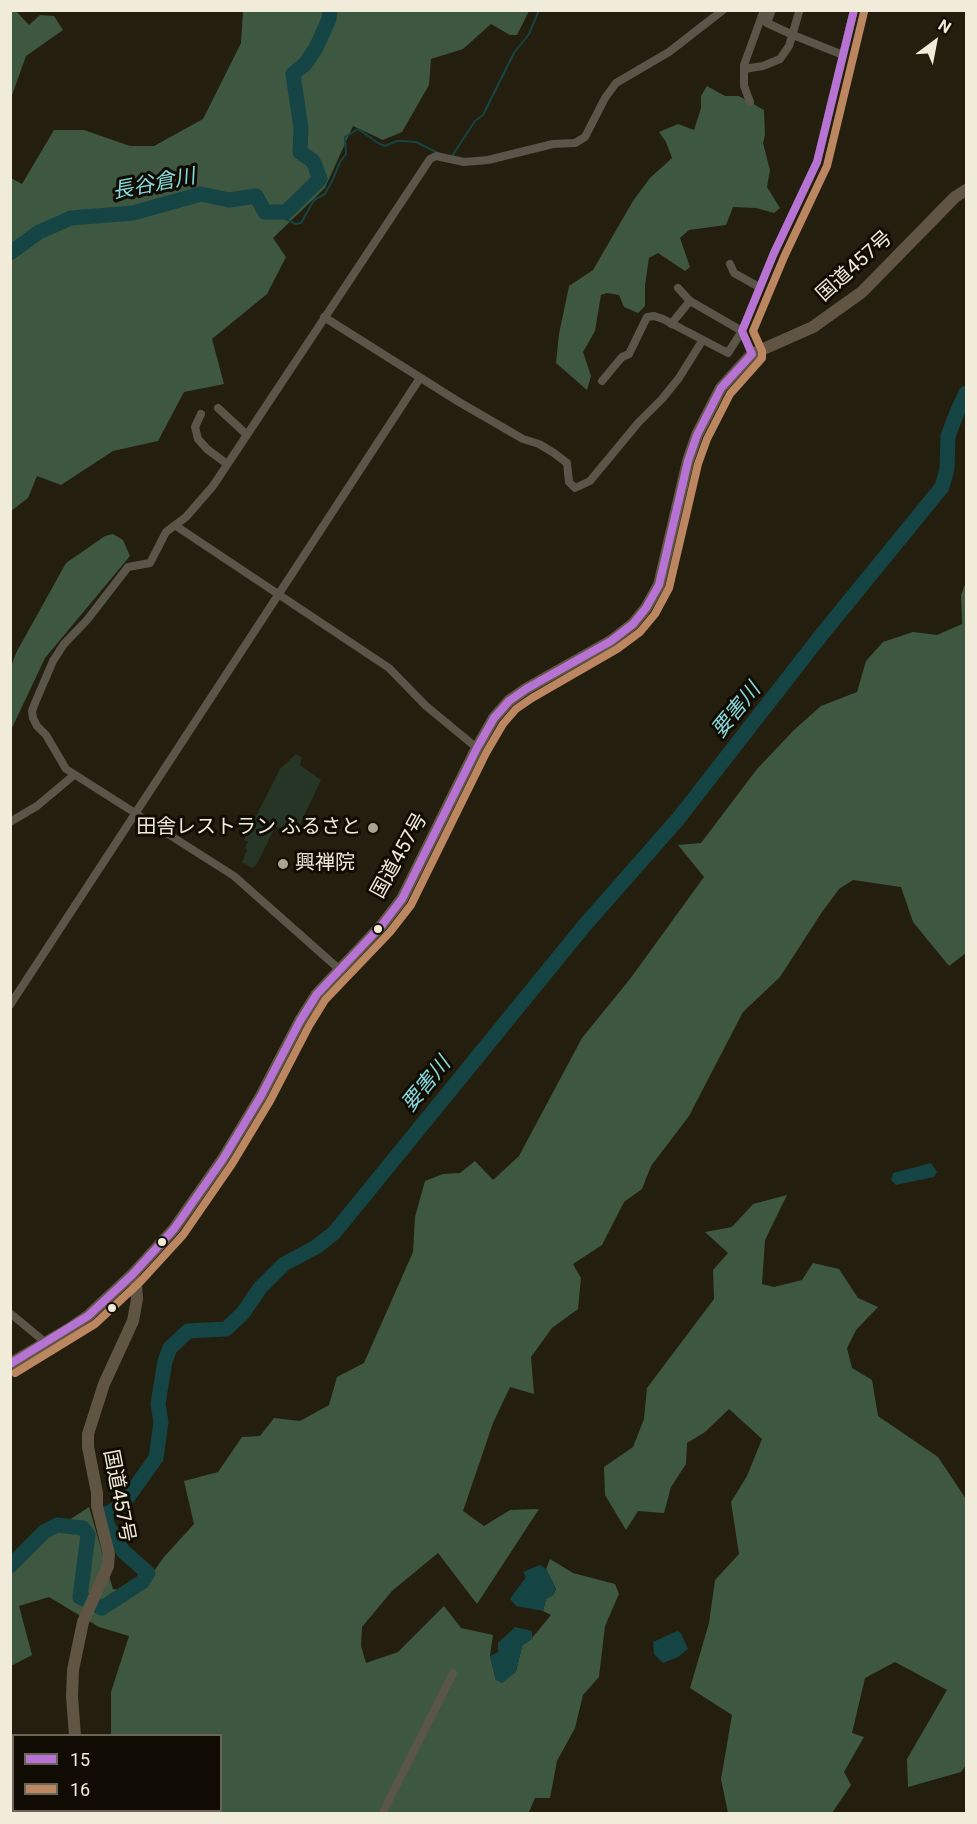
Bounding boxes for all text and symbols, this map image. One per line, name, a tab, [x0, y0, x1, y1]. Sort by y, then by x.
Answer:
north arrow	[905, 12, 965, 72]
text: N	[935, 15, 955, 37]
water label: 長谷倉川	[110, 165, 198, 205]
street label: 国道457号	[812, 227, 898, 307]
water label: 要害川	[707, 679, 767, 743]
street label: 国道457号	[367, 809, 433, 903]
place label: 田舎レストラン ふるさと	[136, 816, 361, 840]
marker: 田舎レストラン ふるさと	[366, 821, 380, 835]
place label: 興禅院	[295, 852, 355, 876]
marker: 興禅院	[276, 857, 290, 871]
unlabelled marker	[372, 923, 384, 935]
water label: 要害川	[397, 1053, 457, 1117]
unlabelled marker	[156, 1236, 168, 1248]
unlabelled marker	[106, 1302, 118, 1314]
street label: 国道457号	[97, 1448, 139, 1544]
legend	[12, 1734, 222, 1812]
text: 15	[70, 1749, 90, 1770]
text: 16	[70, 1779, 90, 1800]

